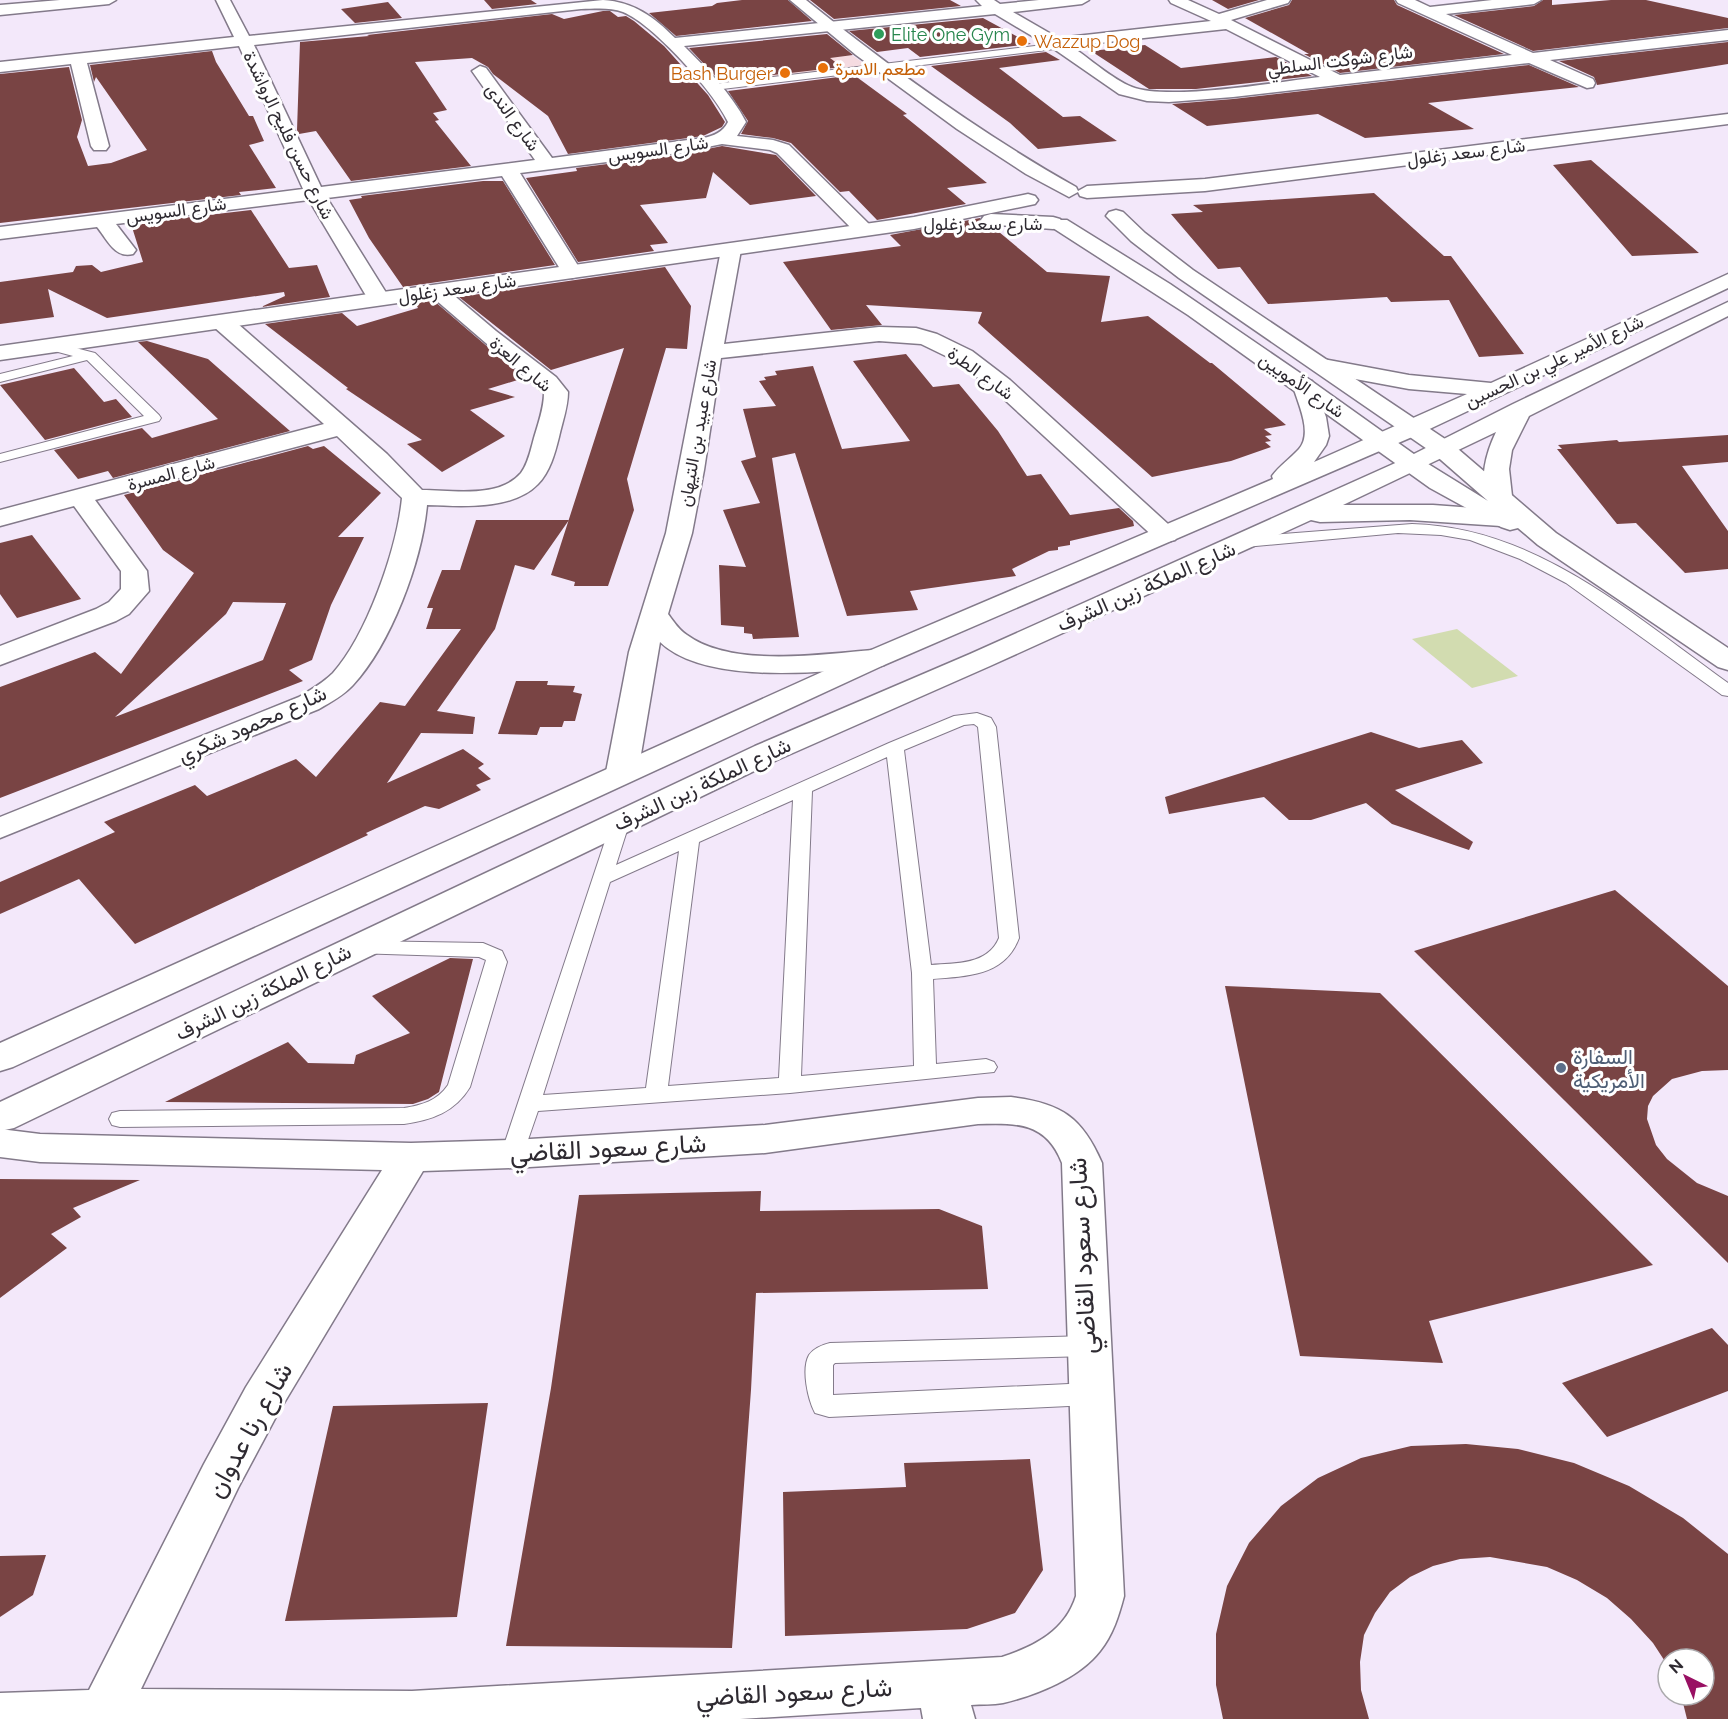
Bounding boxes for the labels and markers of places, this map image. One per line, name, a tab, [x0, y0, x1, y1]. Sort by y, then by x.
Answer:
place label: Elite One Gym	[891, 24, 1010, 45]
marker: Elite One Gym	[872, 27, 886, 41]
place label: Wazzup Dog	[1034, 31, 1141, 52]
marker: Wazzup Dog	[1015, 34, 1029, 48]
place label: مطعم الاسرة	[835, 58, 926, 81]
marker: مطعم الاسرة	[816, 61, 830, 75]
place label: Bash Burger	[671, 63, 774, 84]
marker: Bash Burger	[778, 66, 792, 80]
place label: السفارة الأمريكية	[1573, 1044, 1645, 1094]
marker: السفارة الأمريكية	[1554, 1061, 1568, 1075]

